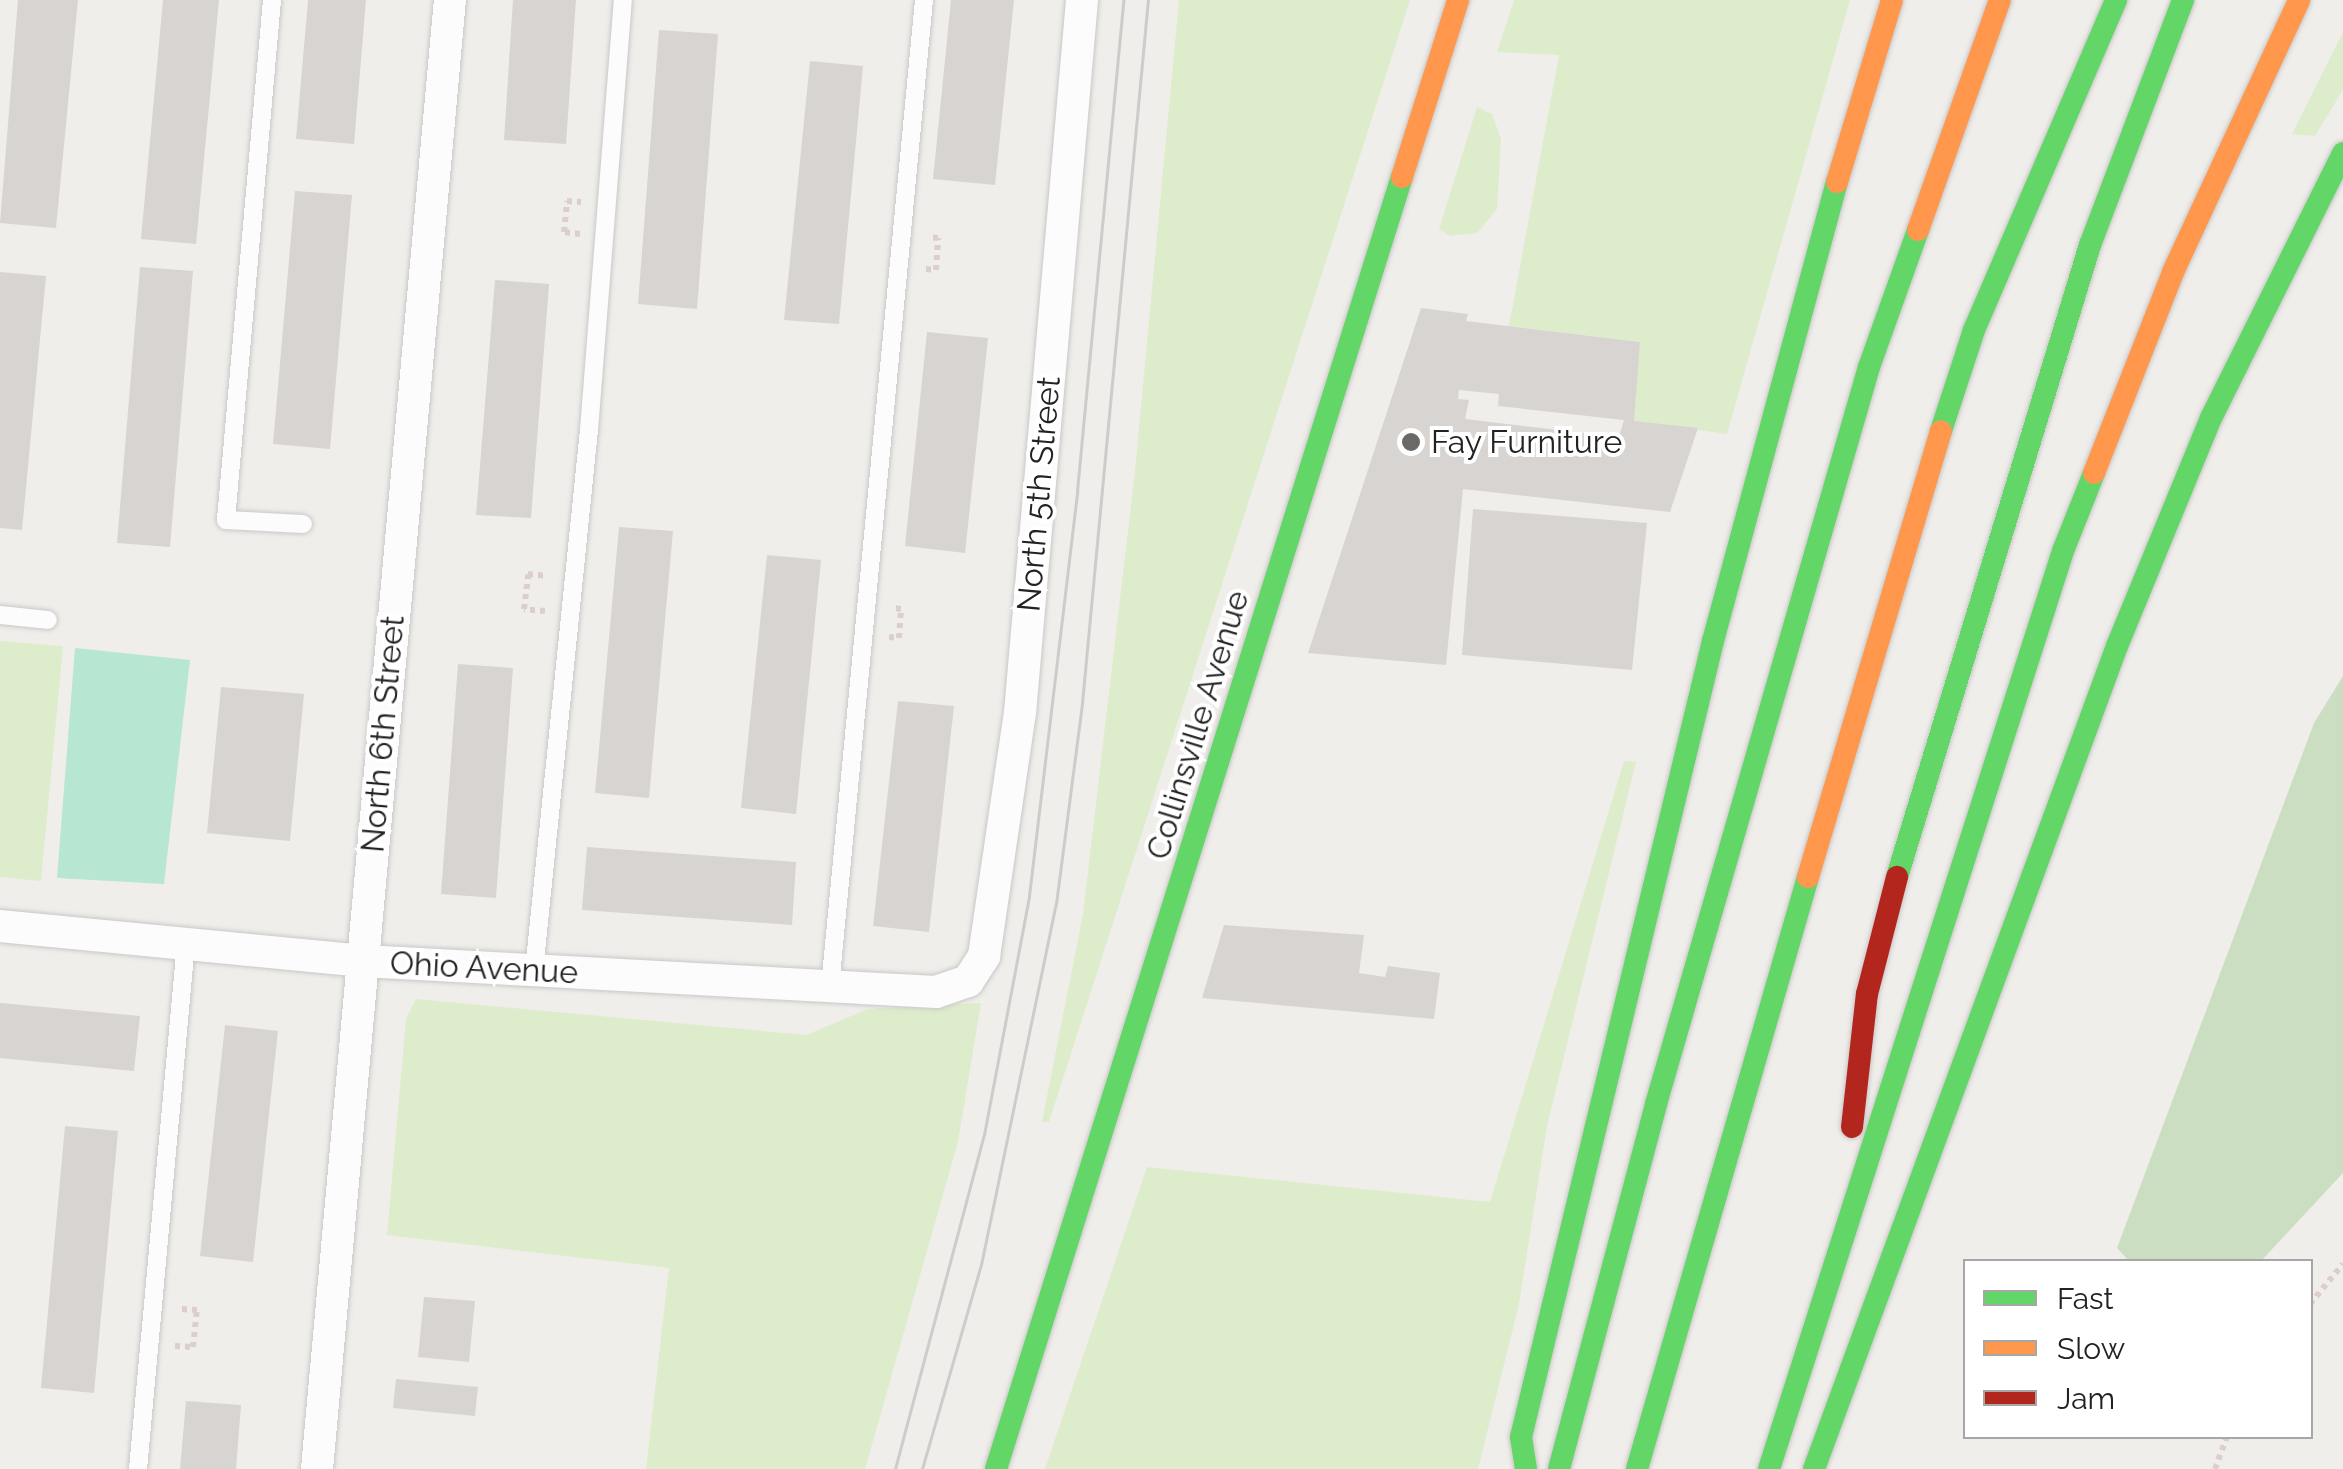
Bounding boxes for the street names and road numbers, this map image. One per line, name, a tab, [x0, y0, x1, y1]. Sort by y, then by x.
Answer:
street label: North 5th Street	[1010, 375, 1068, 613]
street label: Collinsville Avenue	[1139, 586, 1257, 864]
street label: North 6th Street	[354, 614, 412, 854]
street label: Ohio Avenue	[389, 944, 579, 992]

